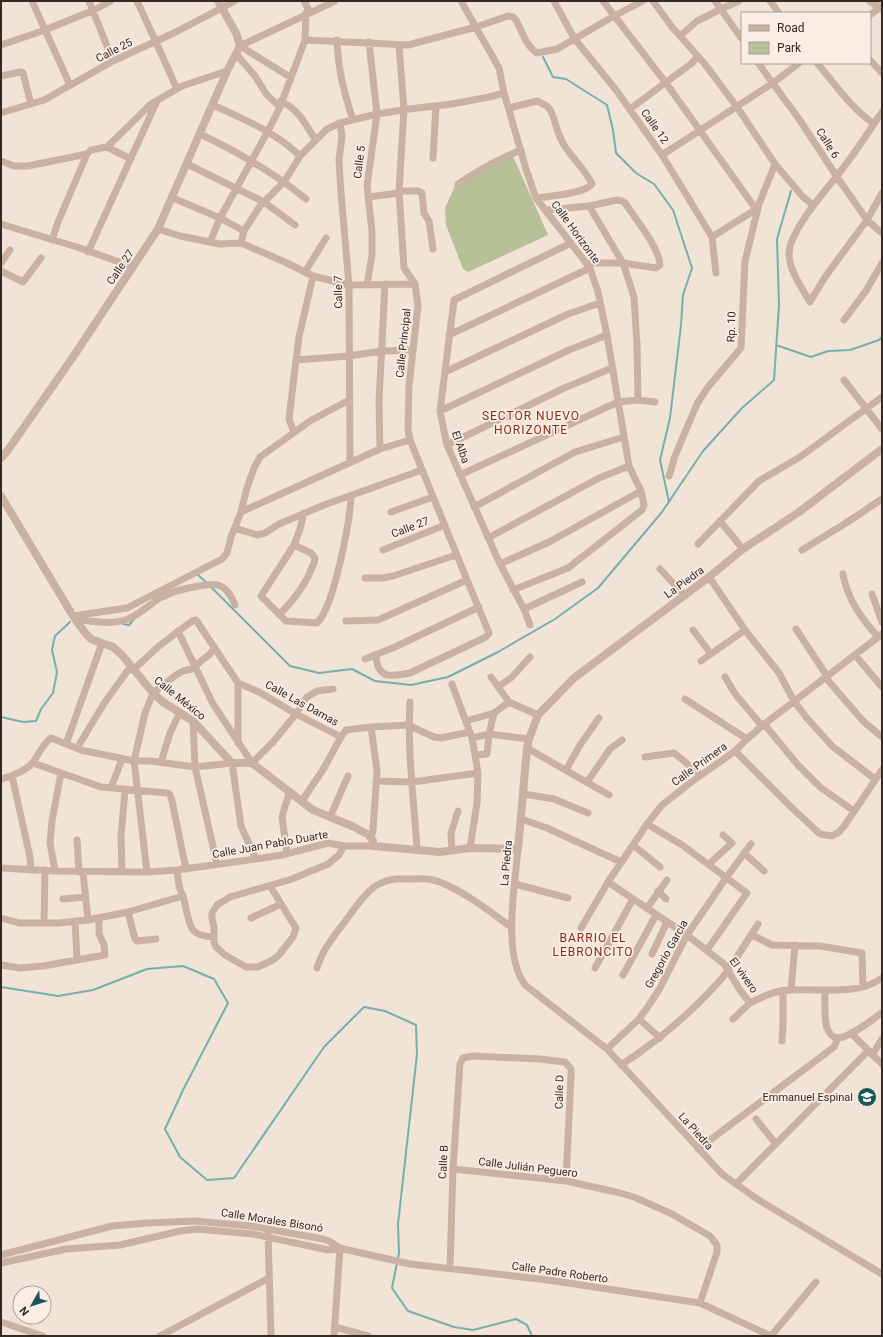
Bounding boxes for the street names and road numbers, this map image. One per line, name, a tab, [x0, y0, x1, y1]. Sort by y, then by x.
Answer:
street label: Calle 25	[94, 36, 135, 65]
street label: Calle 12	[638, 106, 671, 146]
street label: Calle 6	[813, 126, 842, 161]
street label: Calle 5	[351, 145, 368, 179]
street label: Calle Horizonte	[548, 198, 603, 266]
street label: Calle 27	[104, 247, 137, 287]
street label: Calle 7	[332, 275, 345, 309]
street label: Calle Principal	[393, 308, 414, 378]
street label: Rp. 10	[724, 311, 739, 343]
street label: El Alba	[449, 429, 472, 465]
street label: Calle 27	[389, 514, 431, 541]
street label: La Piedra	[662, 564, 707, 601]
street label: Calle México	[151, 674, 208, 723]
street label: Calle Las Damas	[263, 678, 341, 729]
street label: Calle Primera	[669, 740, 730, 789]
street label: Calle Juan Pablo Duarte	[211, 828, 329, 861]
street label: La Piedra	[498, 840, 515, 886]
street label: Gregorio Garcia	[642, 918, 691, 991]
street label: El vivero	[727, 955, 761, 996]
street label: Calle D	[552, 1075, 567, 1109]
street label: La Piedra	[675, 1110, 716, 1153]
street label: Calle B	[436, 1145, 451, 1179]
street label: Calle Julián Peguero	[478, 1155, 578, 1180]
street label: Calle Morales Bisonó	[220, 1206, 324, 1235]
street label: Calle Padre Roberto	[511, 1259, 609, 1286]

